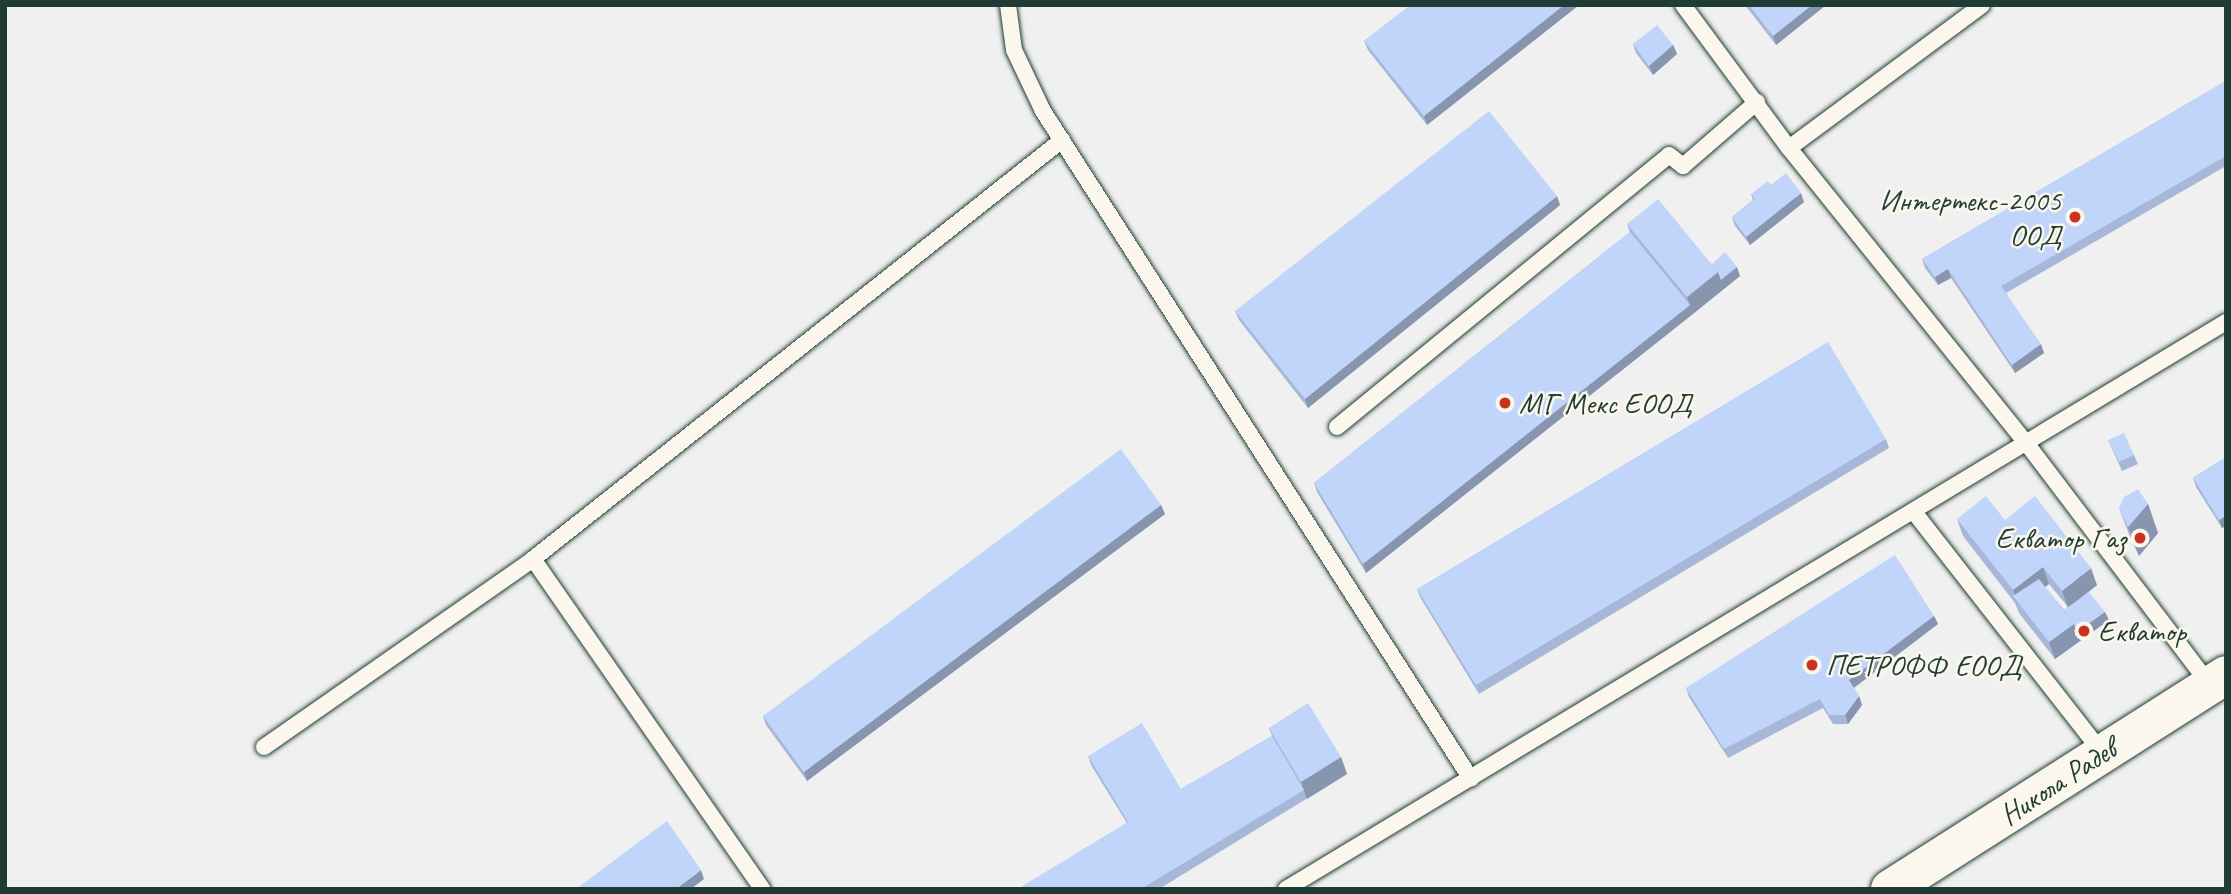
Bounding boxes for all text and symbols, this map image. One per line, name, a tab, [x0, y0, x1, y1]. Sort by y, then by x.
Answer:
place label: Интертекс-2005 ООД	[1879, 182, 2061, 252]
marker: Интертекс-2005 ООД	[2067, 209, 2083, 225]
place label: МГ Мекс ЕООД	[1519, 385, 1692, 421]
marker: МГ Мекс ЕООД	[1497, 395, 1513, 411]
place label: Екватор Газ	[2002, 520, 2126, 556]
marker: Екватор Газ	[2132, 530, 2148, 546]
place label: Екватор	[2098, 613, 2186, 649]
marker: Екватор	[2076, 623, 2092, 639]
place label: ПЕТРОФФ ЕООД	[1826, 647, 2021, 683]
marker: ПЕТРОФФ ЕООД	[1804, 657, 1820, 673]
street label: Никола Радев	[1993, 731, 2123, 833]

